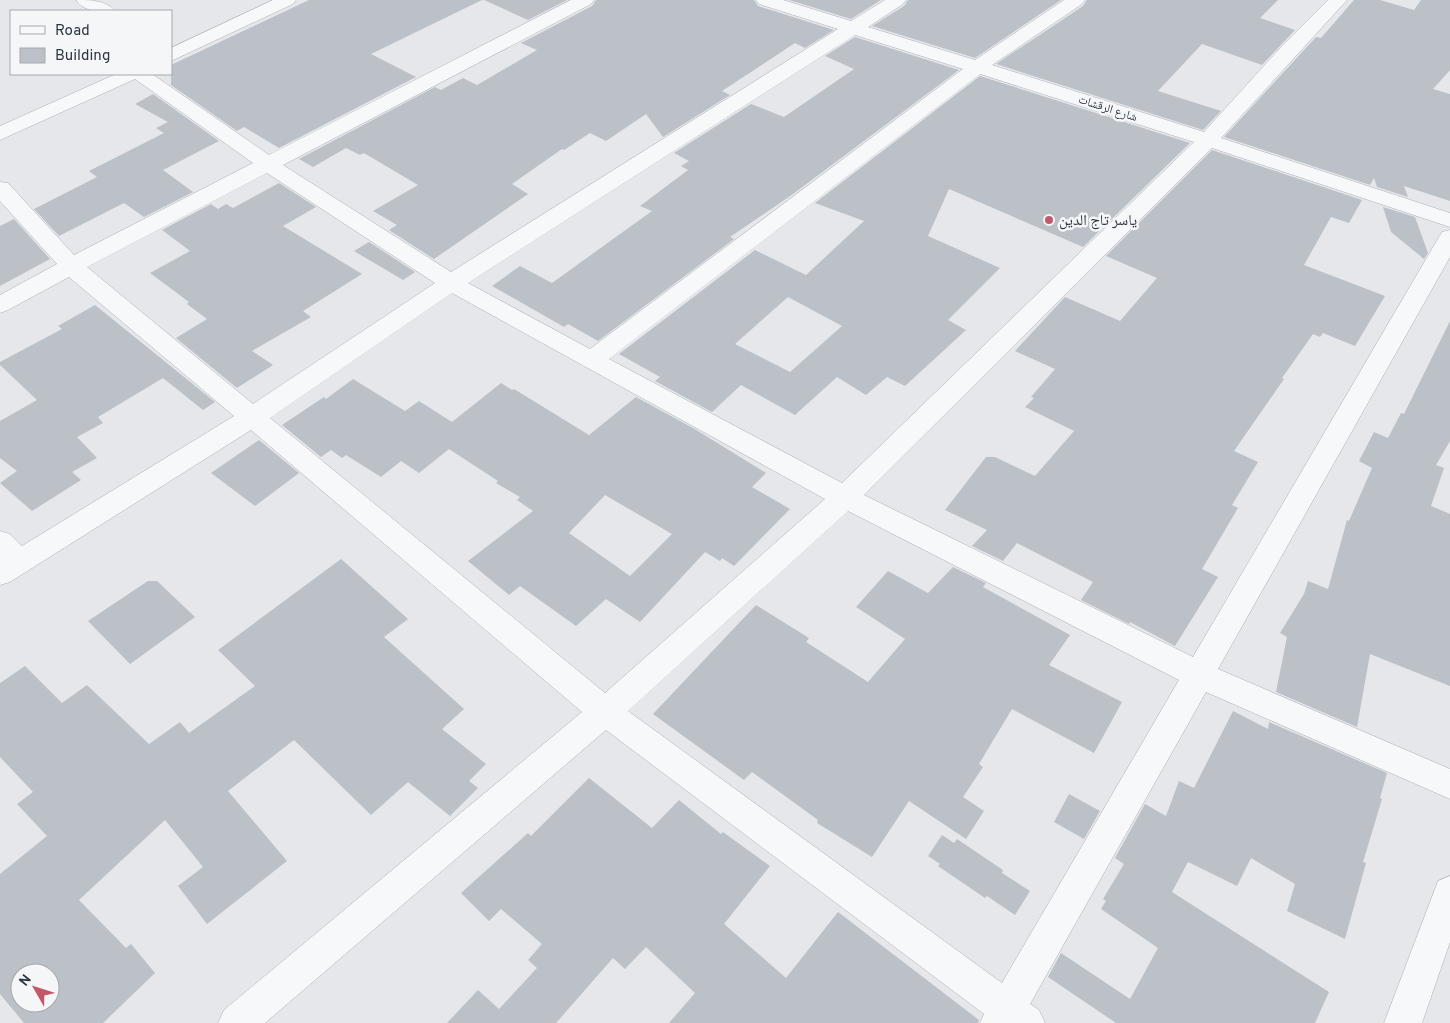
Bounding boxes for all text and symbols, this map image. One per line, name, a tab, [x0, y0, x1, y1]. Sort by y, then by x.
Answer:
legend	[10, 10, 172, 75]
text: Road	[55, 22, 90, 41]
text: Building	[55, 47, 110, 66]
street label: شارع الرقشات	[1076, 92, 1139, 126]
place label: ياسر تاج الدين	[1059, 212, 1138, 231]
marker: ياسر تاج الدين	[1043, 214, 1055, 226]
north arrow	[10, 963, 60, 1013]
text: N	[16, 972, 36, 990]

